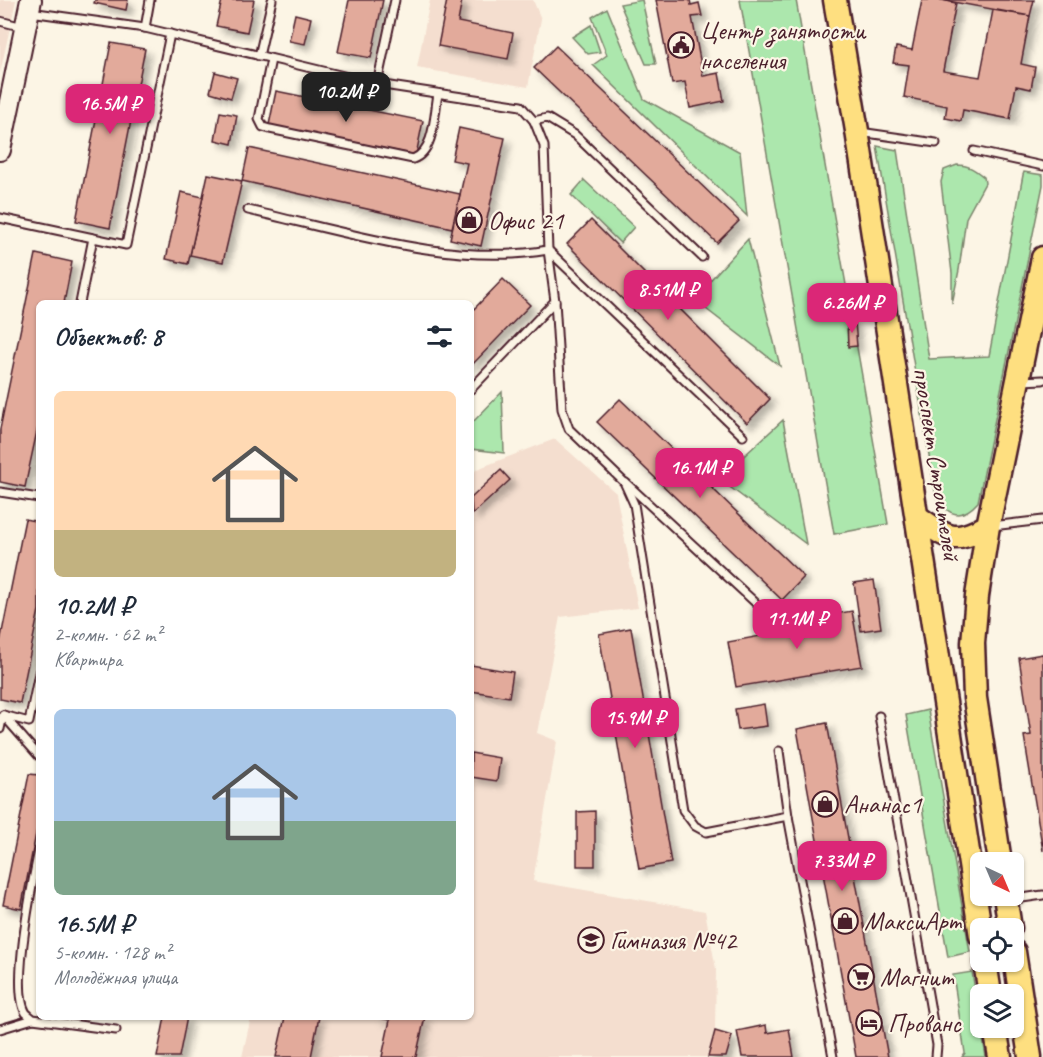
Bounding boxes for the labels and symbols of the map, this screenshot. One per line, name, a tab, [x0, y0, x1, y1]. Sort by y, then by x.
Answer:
place label: Центр занятости населения	[700, 14, 867, 77]
public building icon: Центр занятости населения	[666, 30, 696, 60]
pin: 10.2M ₽	[291, 72, 401, 123]
pin: 16.5M ₽	[55, 84, 165, 135]
place label: Офис 21	[488, 204, 565, 237]
shop icon: Офис 21	[454, 205, 484, 235]
pin: 8.51M ₽	[613, 270, 723, 321]
pin: 6.26M ₽	[797, 283, 907, 334]
street label: проспект Строителей	[905, 365, 969, 565]
pin: 16.1M ₽	[645, 448, 755, 499]
pin: 11.1M ₽	[742, 599, 852, 650]
pin: 15.9M ₽	[580, 698, 690, 749]
place label: Ананас1	[844, 788, 923, 821]
shop icon: Ананас1	[810, 789, 840, 819]
pin: 7.33M ₽	[787, 841, 897, 892]
north arrow	[970, 852, 1024, 906]
place label: МаксиАрт	[864, 905, 962, 938]
shop icon: МаксиАрт	[830, 906, 860, 936]
place label: Гимназия №42	[610, 924, 739, 957]
school or university icon: Гимназия №42	[576, 925, 606, 955]
place label: Магнит	[880, 961, 955, 994]
supermarket icon: Магнит	[846, 962, 876, 992]
place label: Прованс	[888, 1007, 962, 1040]
hotel icon: Прованс	[854, 1008, 884, 1038]

